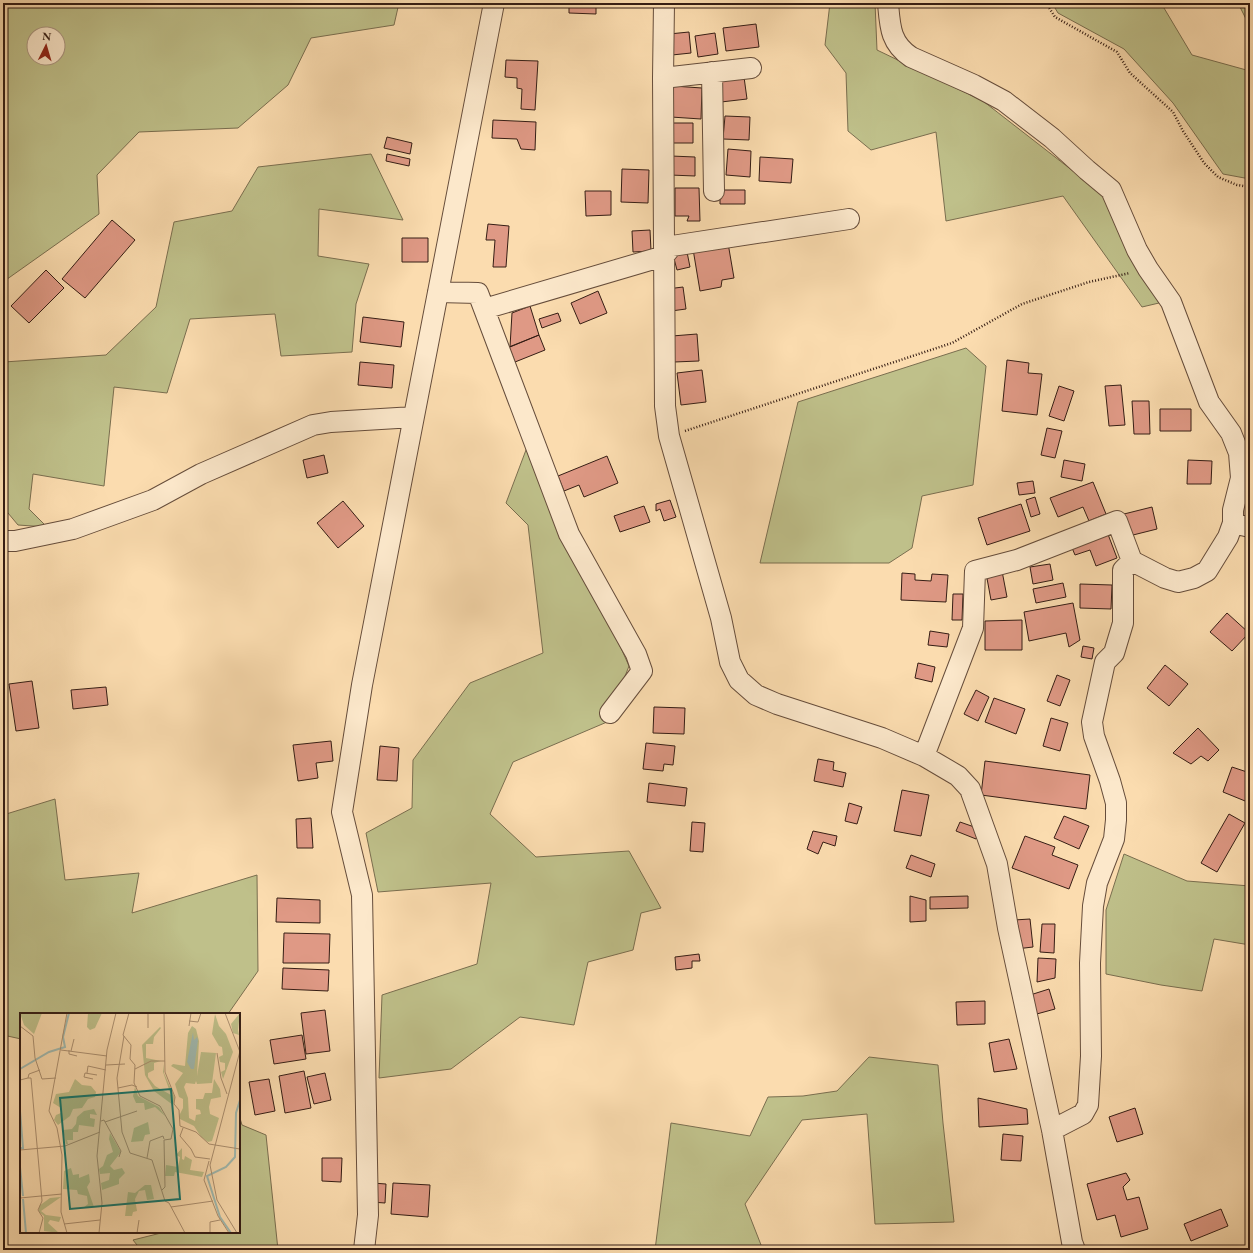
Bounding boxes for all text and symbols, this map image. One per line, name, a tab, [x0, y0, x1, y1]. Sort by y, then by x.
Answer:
north arrow	[26, 26, 66, 66]
text: N	[42, 29, 52, 43]
inset map	[20, 1013, 240, 1233]

